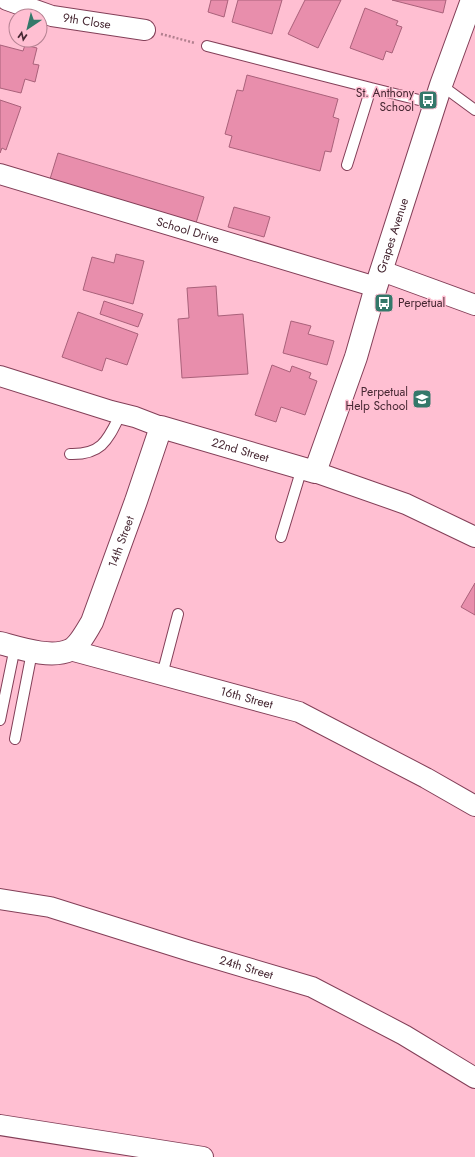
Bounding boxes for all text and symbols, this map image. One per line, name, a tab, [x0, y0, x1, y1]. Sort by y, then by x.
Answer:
north arrow	[8, 8, 48, 48]
street label: 9th Close	[62, 9, 112, 34]
text: N	[14, 27, 30, 45]
place label: St. Anthony School	[356, 84, 415, 116]
bus stop icon: St. Anthony School	[417, 89, 439, 111]
street label: Grapes Avenue	[372, 196, 413, 275]
street label: School Drive	[154, 212, 221, 248]
bus stop icon: Perpetual	[373, 292, 395, 314]
place label: Perpetual	[398, 294, 445, 312]
place label: Perpetual Help School	[346, 383, 408, 415]
school or university icon: Perpetual Help School	[411, 388, 433, 410]
street label: 22nd Street	[209, 433, 271, 467]
street label: 14th Street	[103, 513, 139, 570]
street label: 16th Street	[218, 682, 275, 714]
street label: 24th Street	[217, 951, 275, 984]

